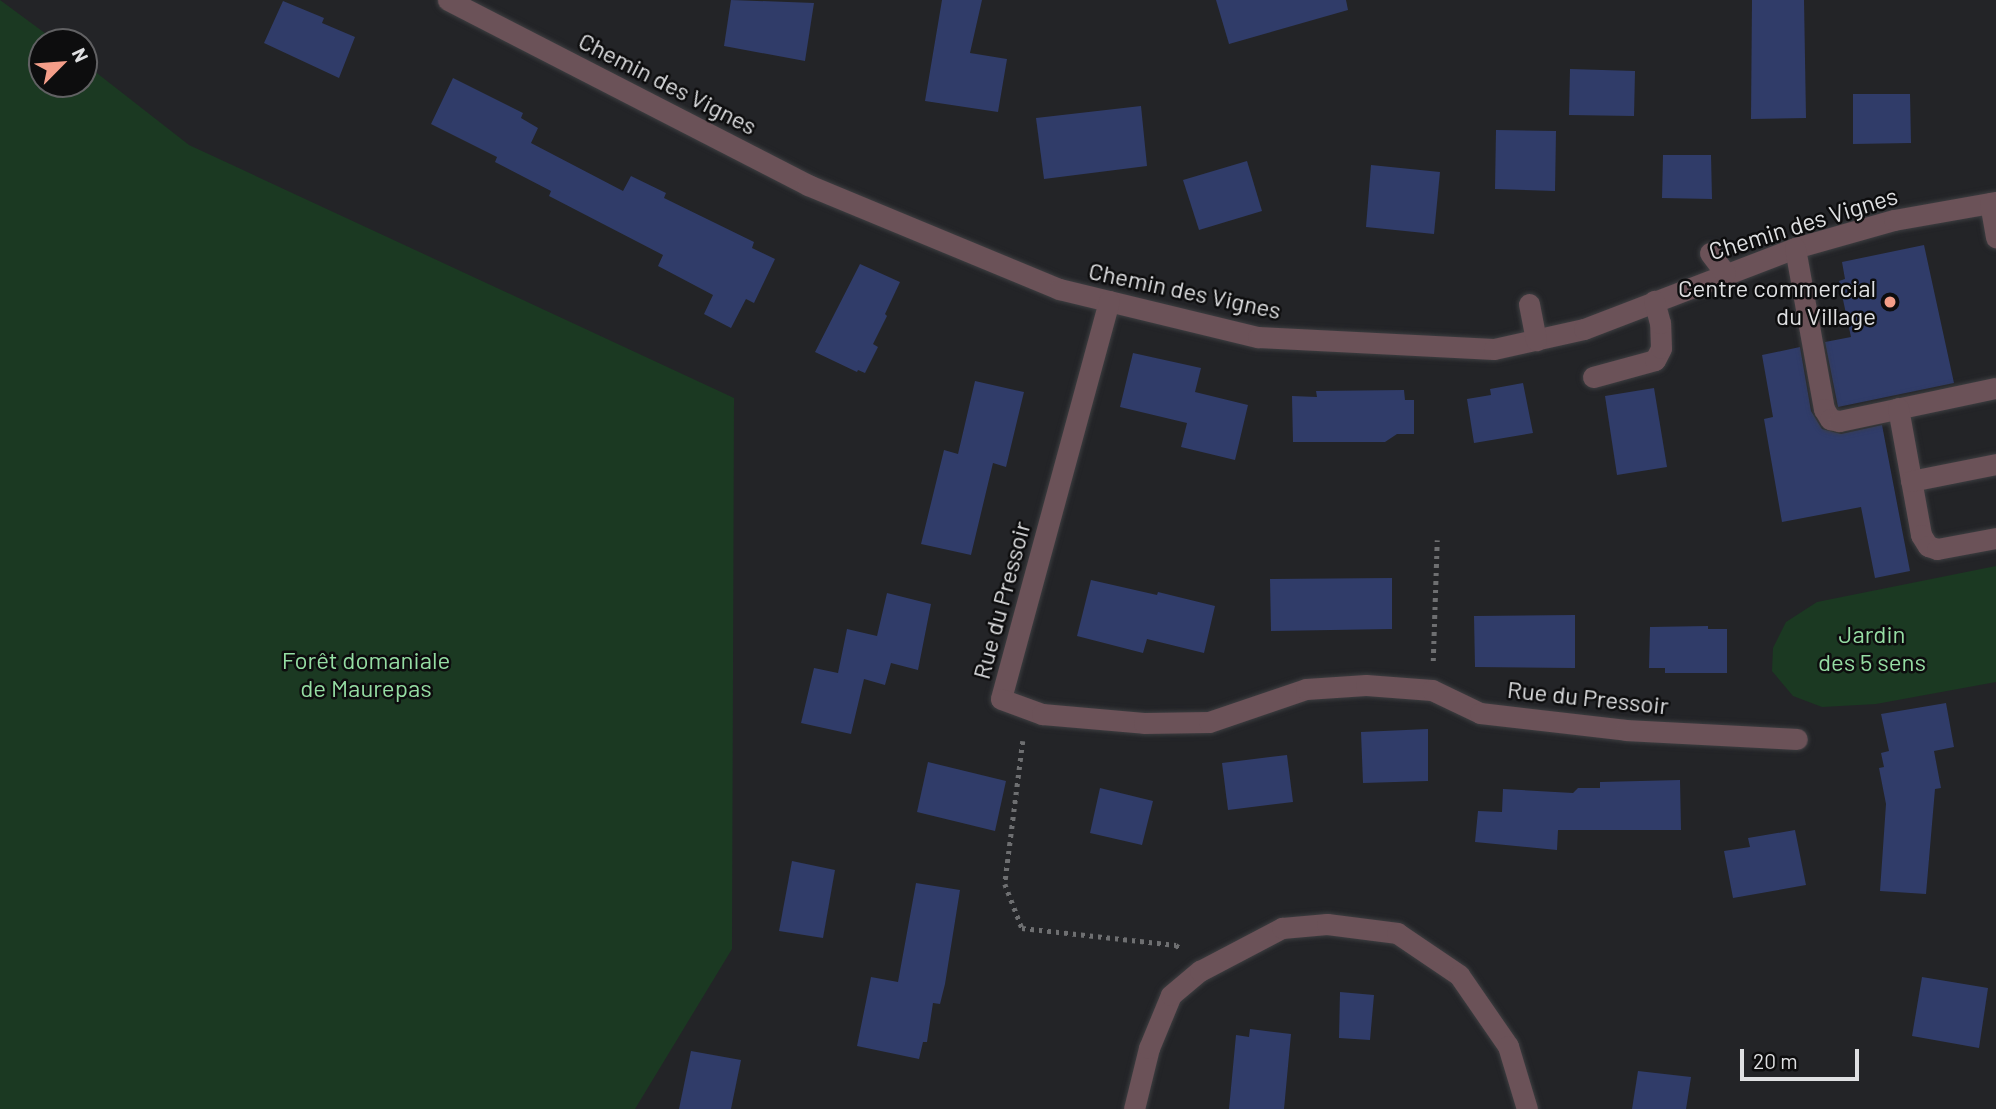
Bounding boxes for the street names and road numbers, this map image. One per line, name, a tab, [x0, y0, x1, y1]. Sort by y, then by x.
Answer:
street label: Chemin des Vignes	[574, 26, 762, 140]
street label: Chemin des Vignes	[1705, 181, 1901, 265]
street label: Chemin des Vignes	[1086, 256, 1284, 324]
street label: Rue du Pressoir	[966, 518, 1036, 682]
street label: Rue du Pressoir	[1506, 674, 1670, 720]

